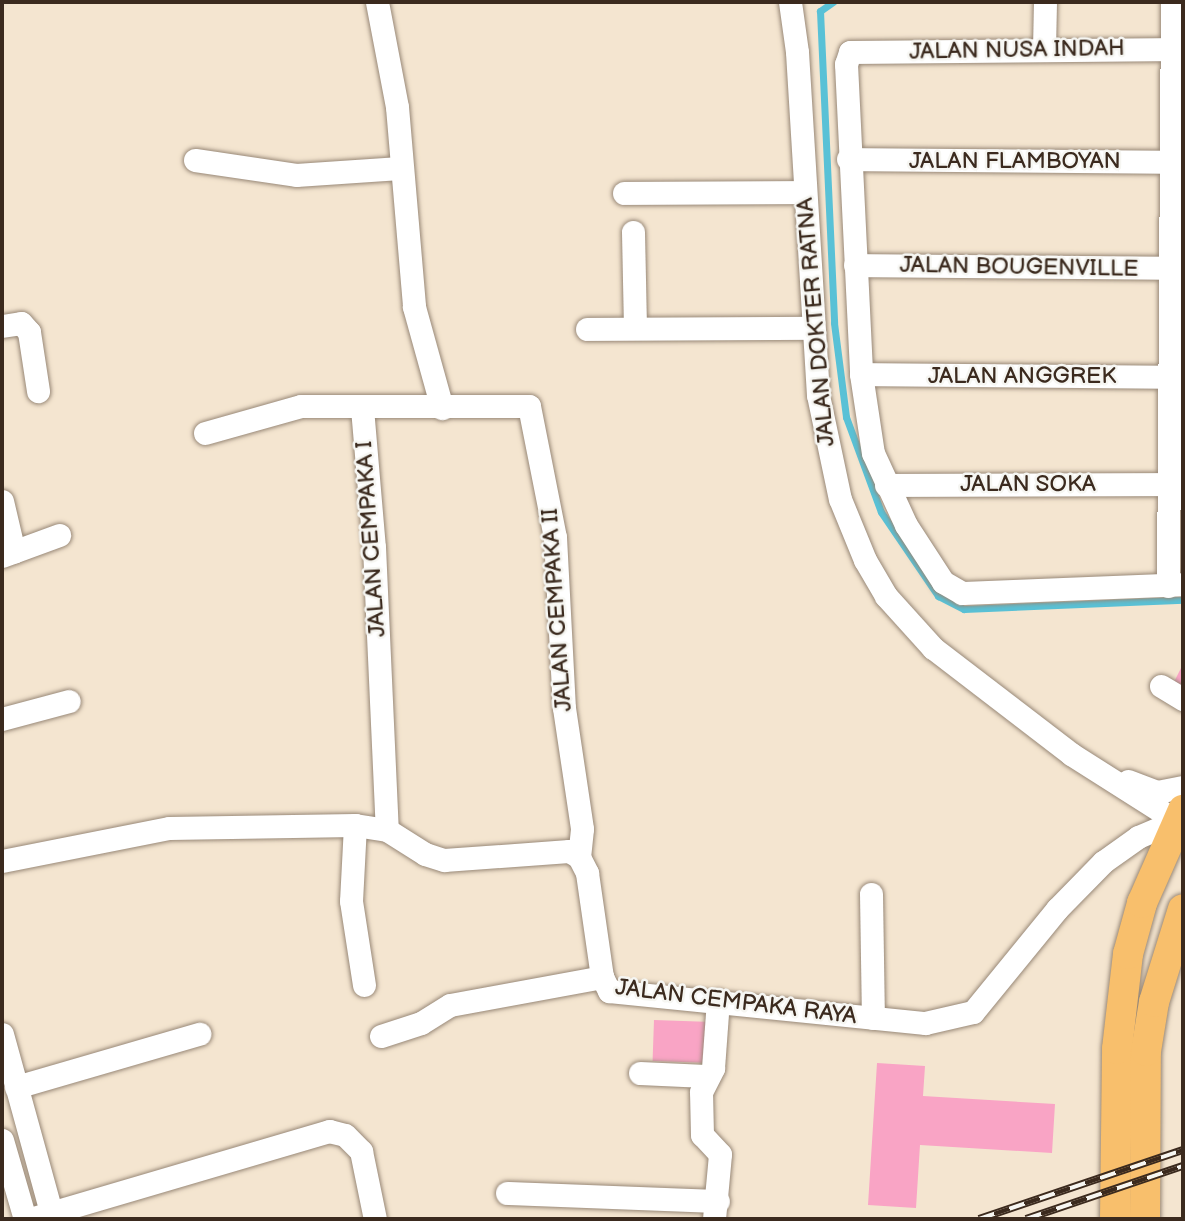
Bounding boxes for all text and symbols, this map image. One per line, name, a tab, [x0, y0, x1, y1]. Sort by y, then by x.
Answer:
street label: JALAN NUSA INDAH	[909, 34, 1125, 66]
street label: JALAN FLAMBOYAN	[909, 147, 1121, 175]
street label: JALAN DOKTER RATNA	[791, 197, 841, 447]
street label: JALAN BOUGENVILLE	[899, 251, 1139, 283]
street label: JALAN ANGGREK	[928, 362, 1116, 390]
street label: JALAN CEMPAKA I	[350, 440, 392, 638]
street label: JALAN SOKA	[960, 470, 1096, 498]
street label: JALAN CEMPAKA II	[536, 508, 578, 712]
street label: JALAN CEMPAKA RAYA	[614, 973, 858, 1031]

